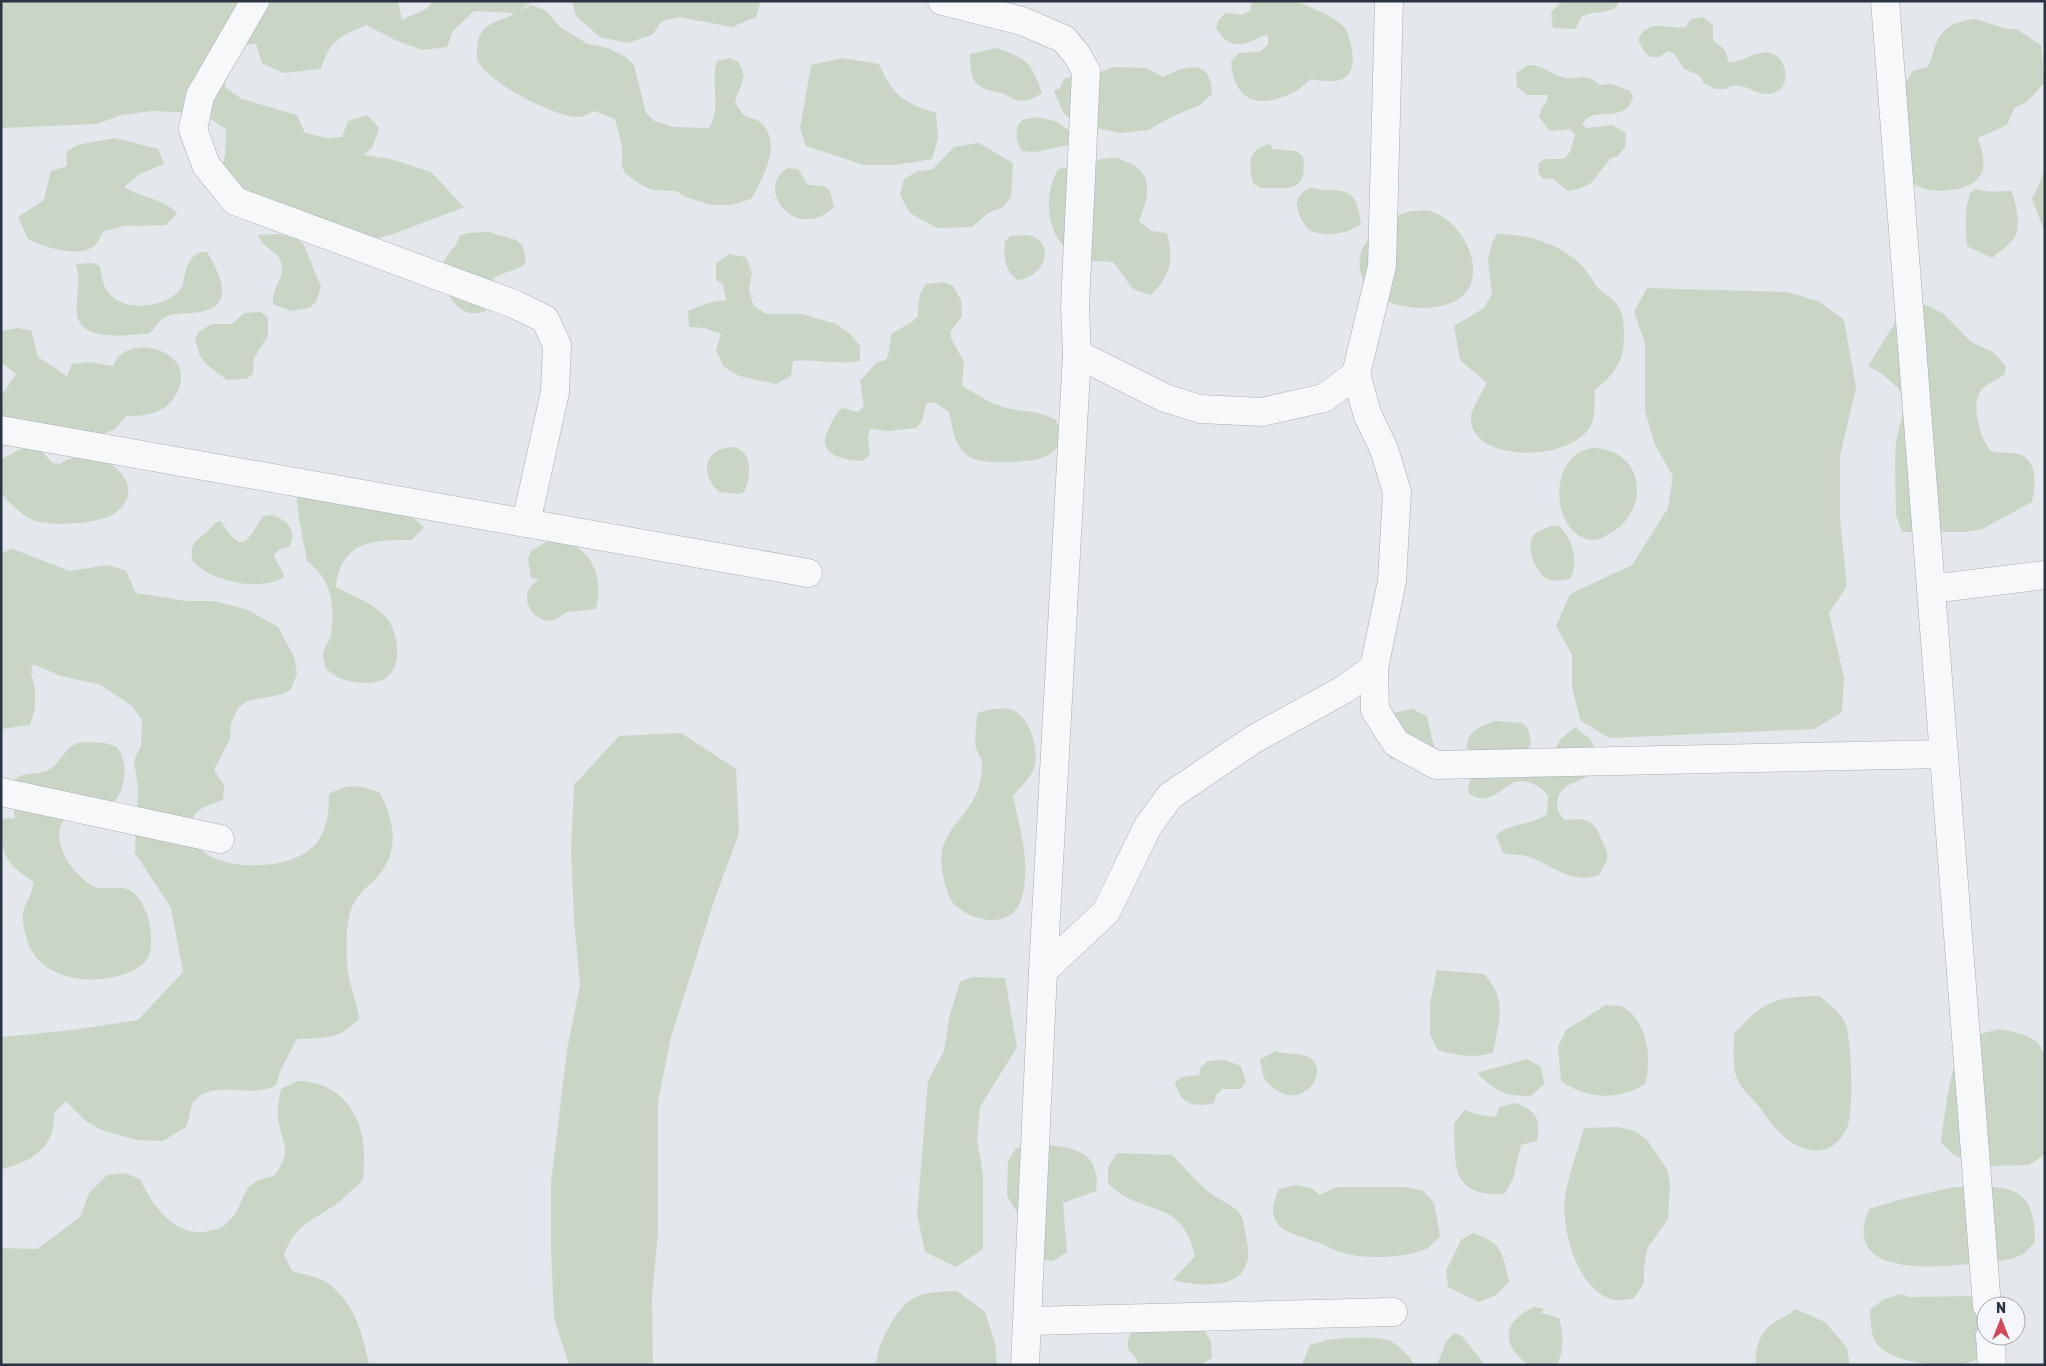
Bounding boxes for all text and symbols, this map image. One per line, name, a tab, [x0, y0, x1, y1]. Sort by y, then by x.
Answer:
north arrow	[1976, 1296, 2026, 1346]
text: N	[1996, 1300, 2006, 1317]

